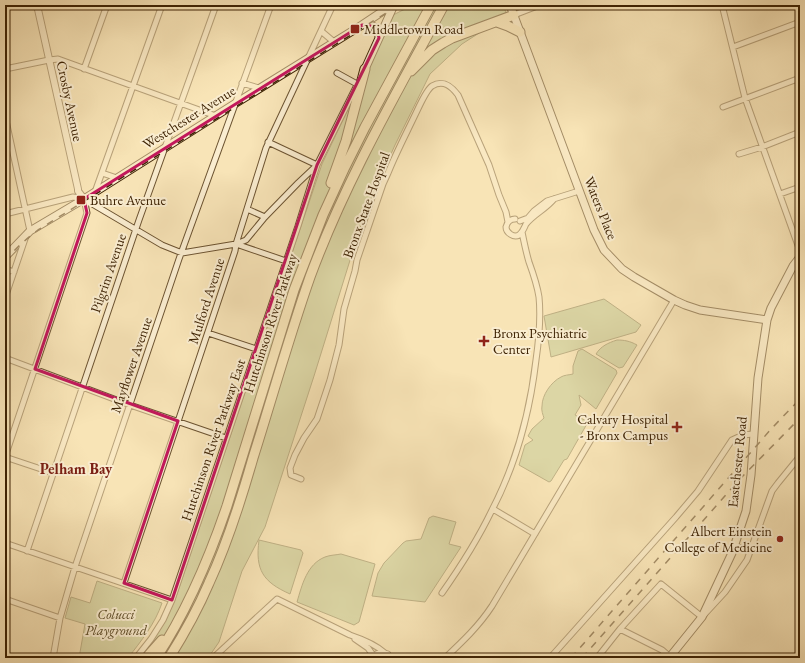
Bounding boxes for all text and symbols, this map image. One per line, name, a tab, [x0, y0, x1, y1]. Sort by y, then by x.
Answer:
place label: Middletown Road	[364, 20, 464, 38]
marker: Middletown Road	[349, 23, 361, 35]
street label: Crosby Avenue	[53, 59, 87, 144]
street label: Westchester Avenue	[139, 81, 239, 153]
street label: Bronx State Hospital	[338, 149, 394, 261]
street label: Waters Place	[580, 174, 622, 243]
place label: Buhre Avenue	[90, 191, 166, 209]
marker: Buhre Avenue	[75, 194, 87, 206]
street label: Pilgrim Avenue	[86, 231, 130, 315]
street label: Hutchinson River Parkway	[239, 250, 301, 395]
street label: Mulford Avenue	[184, 255, 228, 346]
street label: Mayflower Avenue	[106, 314, 156, 415]
place label: Bronx Psychiatric Center	[493, 324, 587, 358]
marker: Bronx Psychiatric Center	[478, 335, 490, 347]
street label: Hutchinson River Parkway East	[177, 356, 249, 523]
place label: Calvary Hospital - Bronx Campus	[577, 410, 669, 444]
street label: Eastchester Road	[723, 415, 751, 508]
marker: Calvary Hospital - Bronx Campus	[671, 421, 683, 433]
district label: Pelham Bay	[40, 459, 113, 478]
place label: Albert Einstein College of Medicine	[664, 522, 773, 556]
marker: Albert Einstein College of Medicine	[775, 534, 785, 544]
park label: Colucci Playground	[85, 605, 148, 639]

